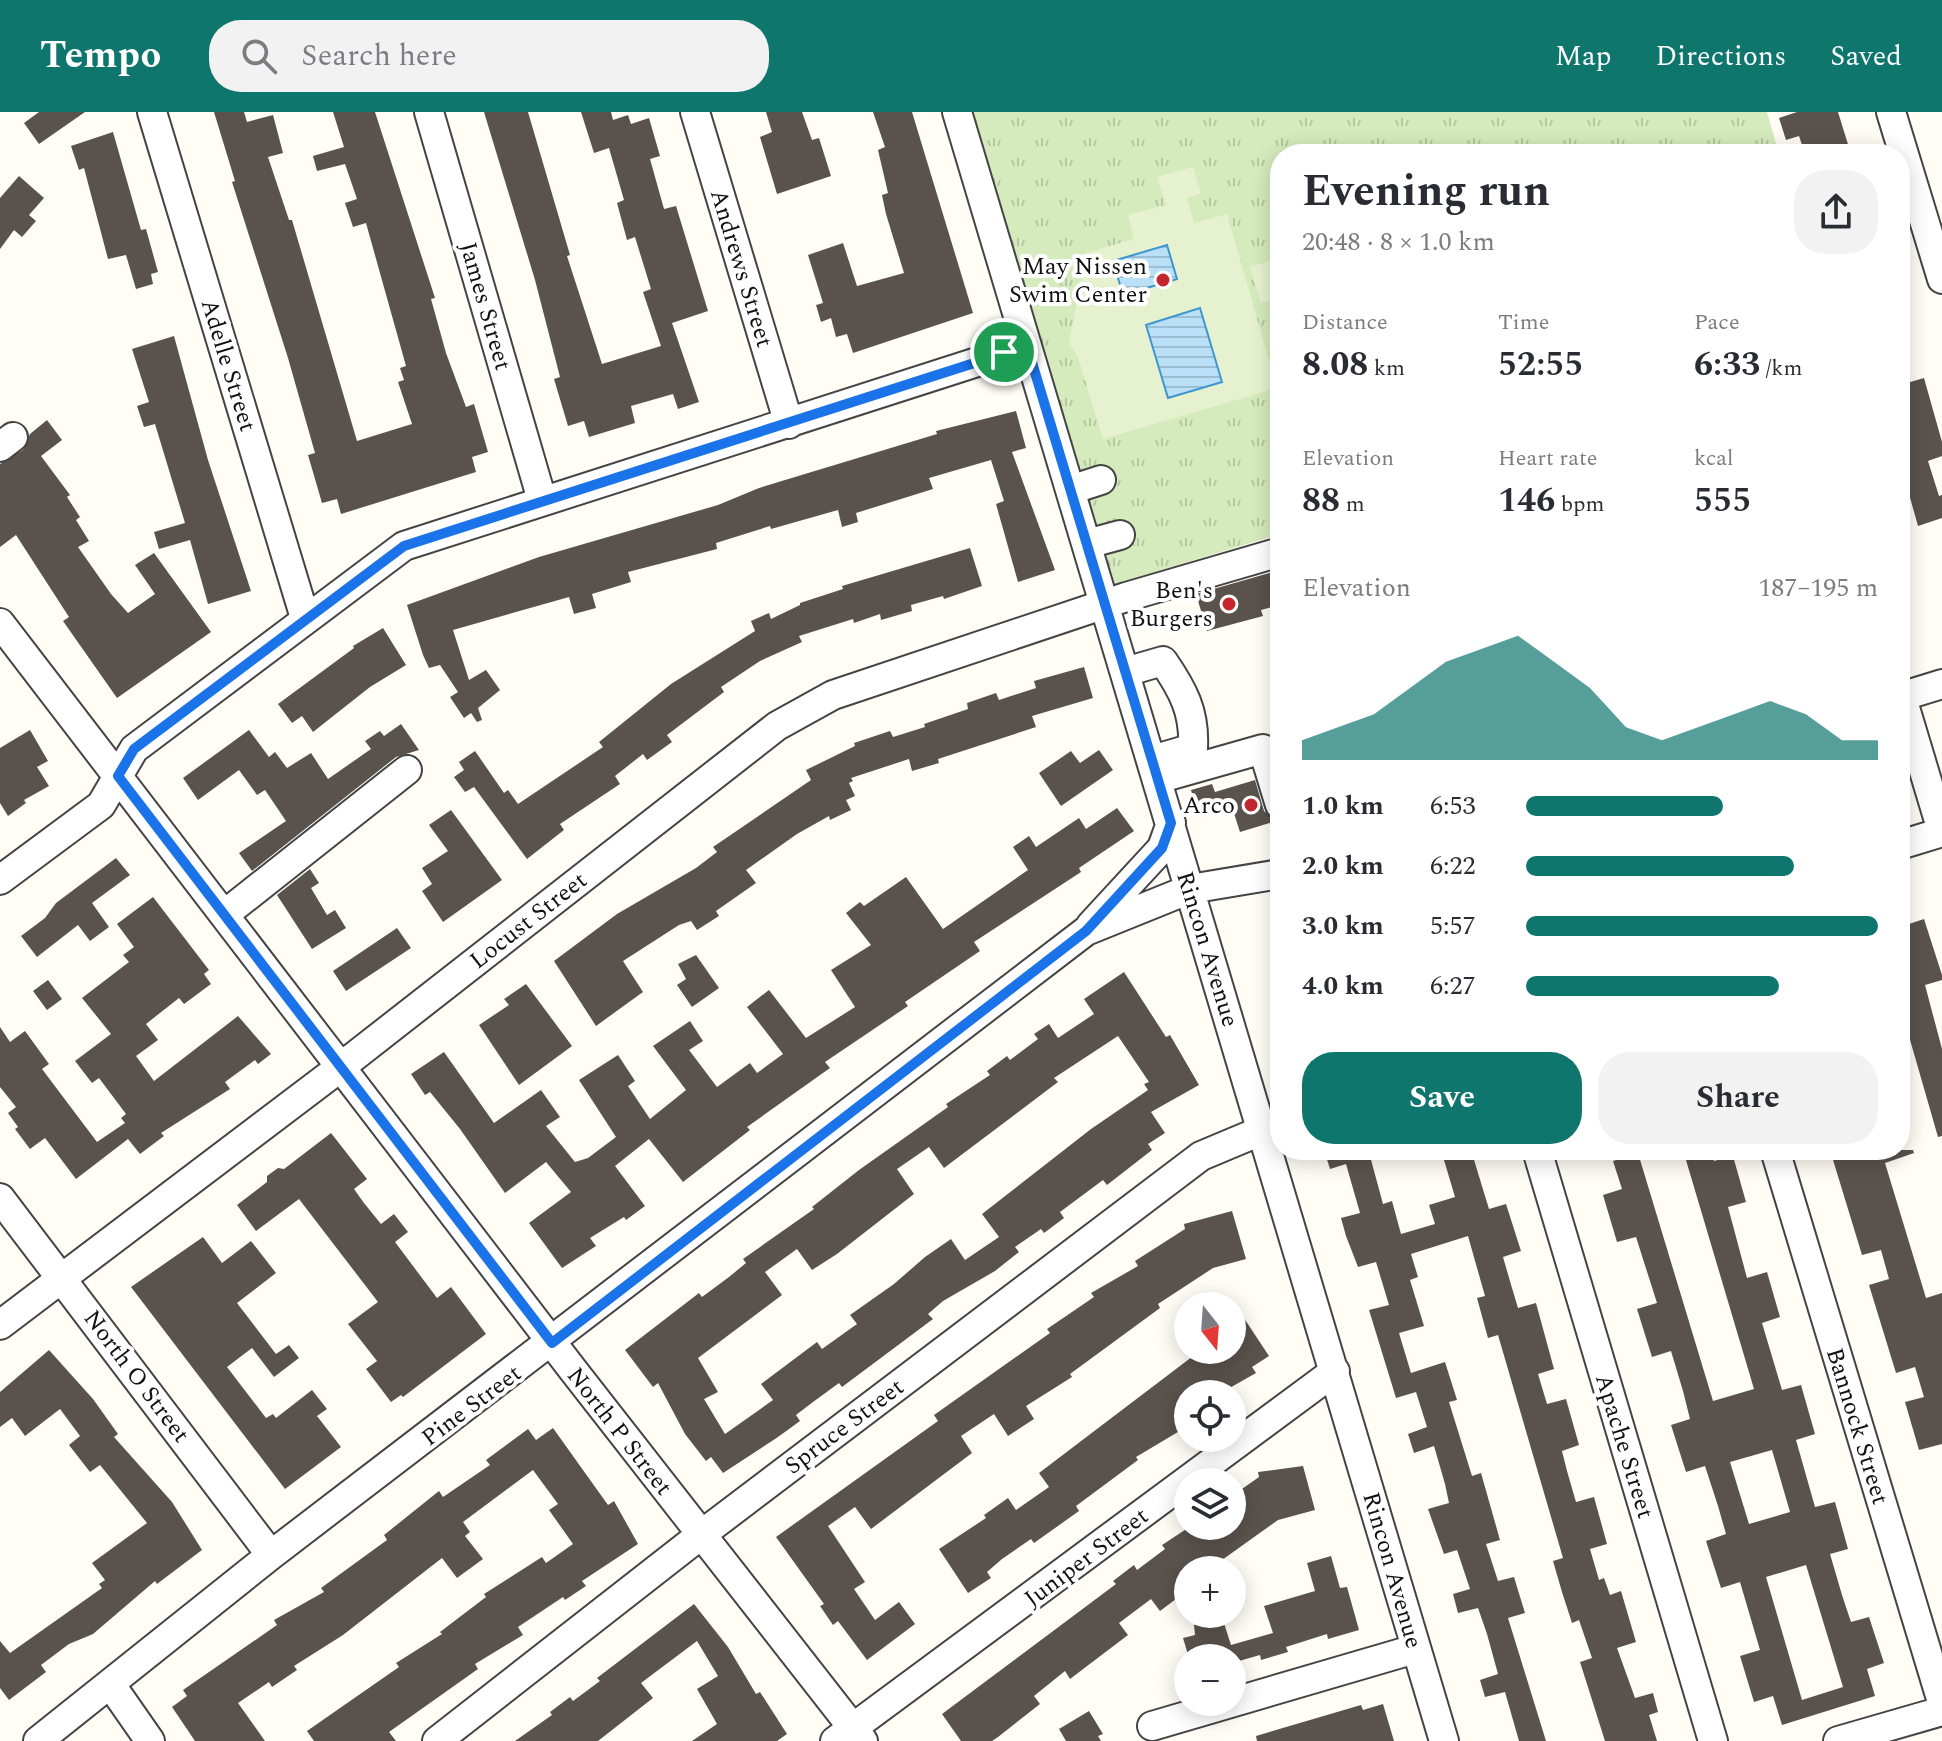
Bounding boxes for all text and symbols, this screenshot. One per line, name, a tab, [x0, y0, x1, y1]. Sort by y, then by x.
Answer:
search box	[209, 20, 769, 92]
text: Tempo	[40, 27, 161, 85]
text: Search here	[301, 33, 457, 79]
icon: search	[237, 34, 281, 78]
text: Map	[1555, 35, 1612, 78]
text: Directions	[1656, 35, 1786, 78]
text: Saved	[1830, 35, 1902, 78]
text: Evening run	[1302, 158, 1550, 225]
button: share	[1794, 170, 1878, 254]
street label: Andrews Street	[700, 185, 782, 352]
text: 20:48 · 8 × 1.0 km	[1302, 222, 1495, 262]
street label: James Street	[450, 238, 521, 375]
place label: May Nissen Swim Center	[1009, 249, 1147, 313]
marker: May Nissen Swim Center	[1154, 271, 1172, 289]
street label: Adelle Street	[191, 294, 265, 436]
text: Distance	[1302, 306, 1388, 339]
text: Time	[1498, 306, 1549, 339]
text: Pace	[1694, 306, 1740, 339]
pin	[970, 318, 1038, 386]
icon: arrive	[982, 330, 1026, 374]
text: 8.08	[1302, 339, 1368, 391]
text: 52:55	[1498, 339, 1583, 391]
text: 6:33	[1694, 339, 1760, 391]
text: km	[1368, 352, 1405, 385]
text: /km	[1760, 352, 1803, 385]
text: Elevation	[1302, 442, 1394, 475]
text: Heart rate	[1498, 442, 1598, 475]
text: kcal	[1694, 442, 1734, 475]
text: 88	[1302, 475, 1340, 527]
text: 146	[1498, 475, 1555, 527]
text: 555	[1694, 475, 1751, 527]
text: m	[1340, 488, 1365, 521]
text: bpm	[1555, 488, 1604, 521]
text: Elevation	[1302, 568, 1411, 608]
text: 187–195 m	[1758, 568, 1878, 608]
place label: Ben's Burgers	[1130, 573, 1213, 637]
marker: Ben's Burgers	[1220, 595, 1238, 613]
text: 1.0 km	[1302, 786, 1384, 826]
text: 6:53	[1430, 786, 1476, 826]
place label: Arco	[1183, 788, 1235, 824]
marker: Arco	[1242, 796, 1260, 814]
text: 2.0 km	[1302, 846, 1384, 886]
text: 6:22	[1430, 846, 1476, 886]
street label: Locust Street	[462, 863, 595, 978]
street label: Rincon Avenue	[1166, 867, 1248, 1032]
text: 3.0 km	[1302, 906, 1384, 946]
text: 5:57	[1430, 906, 1476, 946]
text: 4.0 km	[1302, 966, 1384, 1006]
text: 6:27	[1430, 966, 1476, 1006]
button: Save	[1302, 1052, 1582, 1144]
button: Share	[1598, 1052, 1878, 1144]
north arrow	[1174, 1292, 1246, 1364]
map controls	[1174, 1292, 1246, 1716]
street label: North O Street	[74, 1302, 198, 1451]
street label: Bannock Street	[1816, 1343, 1898, 1509]
street label: Pine Street	[414, 1356, 529, 1455]
street label: North P Street	[557, 1360, 681, 1504]
street label: Spruce Street	[777, 1370, 912, 1484]
street label: Apache Street	[1585, 1370, 1663, 1523]
button: locate	[1174, 1380, 1246, 1452]
button: layers	[1174, 1468, 1246, 1540]
street label: Rincon Avenue	[1353, 1488, 1432, 1653]
street label: Juniper Street	[1017, 1499, 1156, 1617]
button: +	[1174, 1556, 1246, 1628]
button: −	[1174, 1644, 1246, 1716]

